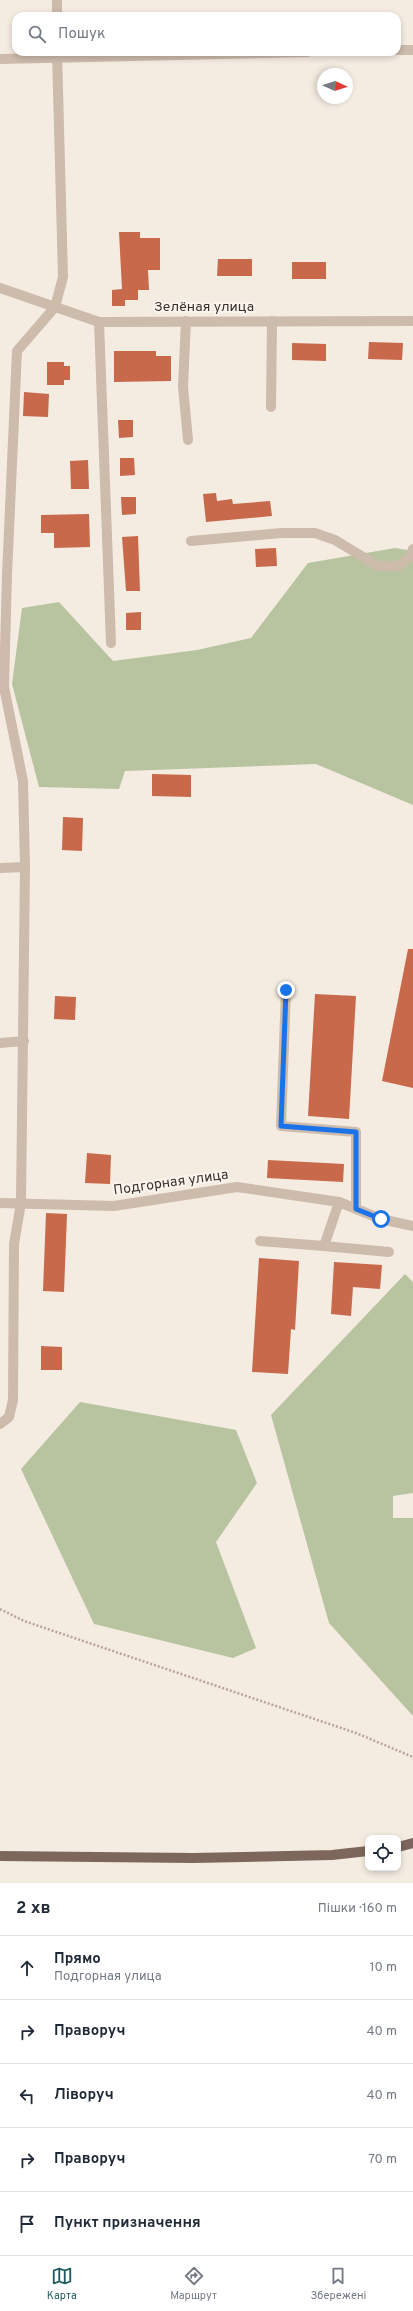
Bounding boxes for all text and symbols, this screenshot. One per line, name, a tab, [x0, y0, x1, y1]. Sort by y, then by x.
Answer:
search box	[12, 12, 401, 56]
icon: search	[26, 23, 48, 45]
text: Пошук	[58, 25, 106, 44]
north arrow	[317, 68, 353, 104]
street label: Зелёная улица	[154, 299, 254, 316]
route end	[277, 981, 295, 999]
street label: Подгорная улица	[112, 1167, 230, 1199]
route start	[372, 1210, 390, 1228]
map controls	[365, 1835, 401, 1871]
button: locate	[365, 1835, 401, 1871]
text: 2 хв	[16, 1898, 51, 1920]
text: Пішки · 160 m	[318, 1901, 397, 1917]
text: Прямо	[54, 1950, 101, 1969]
icon: ahead	[16, 1957, 38, 1979]
text: 10 m	[370, 1960, 397, 1976]
text: Подгорная улица	[54, 1969, 162, 1985]
icon: right	[16, 2021, 38, 2043]
text: Праворуч	[54, 2022, 125, 2041]
text: 40 m	[367, 2024, 397, 2040]
icon: left	[16, 2085, 38, 2107]
text: Ліворуч	[54, 2086, 114, 2105]
text: 40 m	[367, 2088, 397, 2104]
icon: right	[16, 2149, 38, 2171]
text: Праворуч	[54, 2150, 125, 2169]
text: 70 m	[368, 2152, 397, 2168]
icon: arrive	[16, 2213, 38, 2235]
text: Пункт призначення	[54, 2214, 201, 2233]
tab: Карта	[47, 2265, 77, 2303]
tab: Маршрут	[170, 2265, 217, 2303]
tab: Збережені	[310, 2265, 366, 2303]

